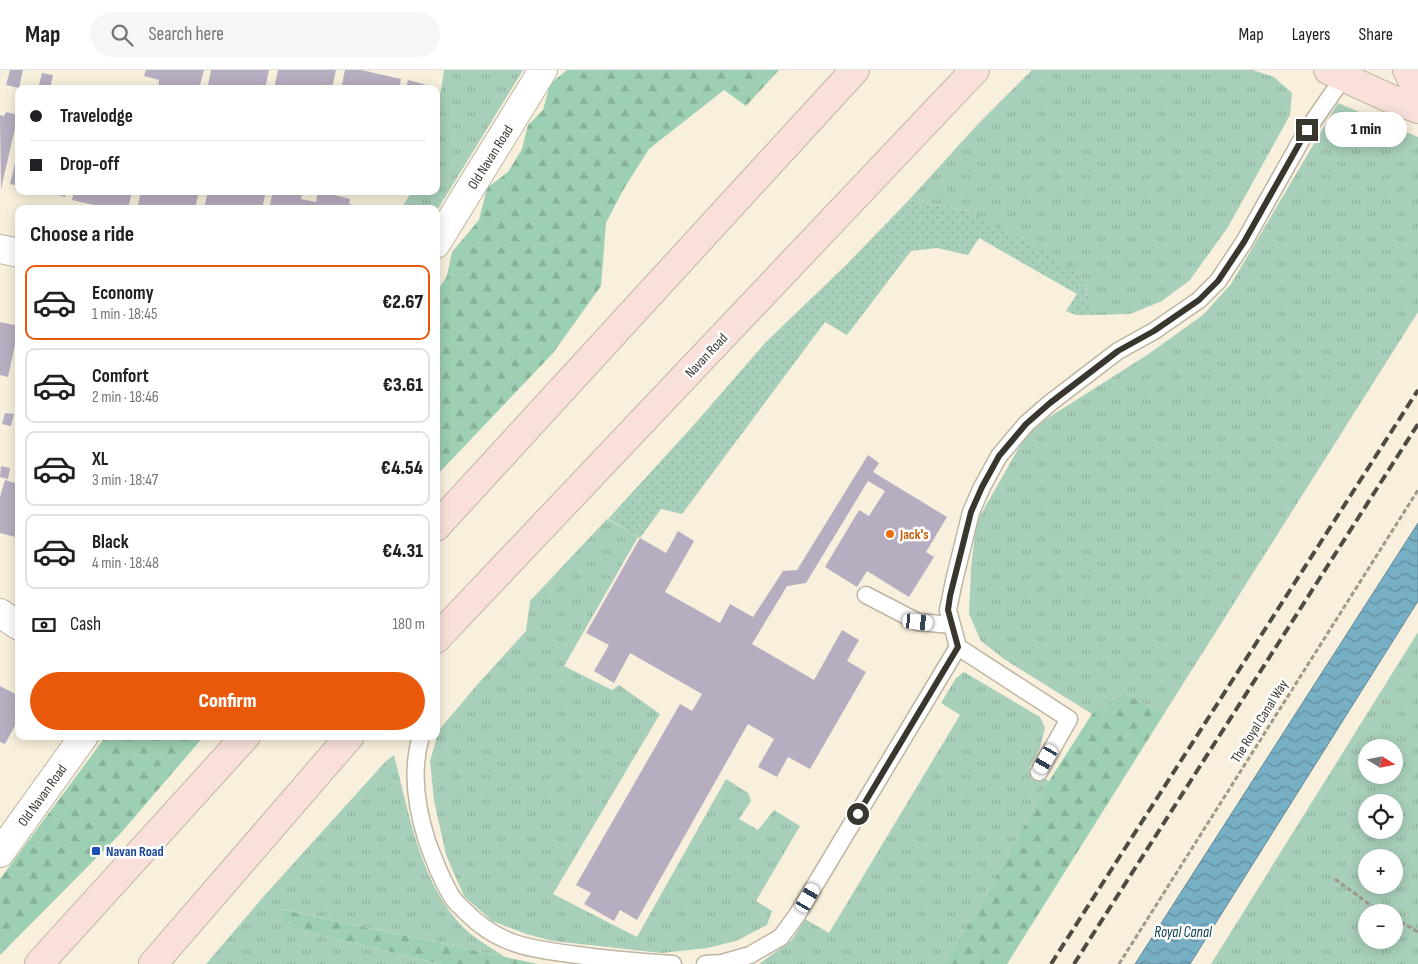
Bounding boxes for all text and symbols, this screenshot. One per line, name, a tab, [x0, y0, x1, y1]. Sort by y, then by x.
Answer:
search box	[90, 12, 440, 57]
text: Map	[25, 20, 60, 49]
icon: search	[108, 21, 136, 49]
text: Search here	[148, 23, 224, 46]
text: Map	[1239, 24, 1264, 45]
text: Layers	[1292, 24, 1331, 45]
text: Share	[1359, 24, 1393, 45]
text: Travelodge	[60, 105, 133, 128]
callout: 1 min	[1324, 112, 1407, 148]
route end	[1296, 119, 1318, 141]
text: 1 min	[1351, 120, 1381, 139]
street label: Old Navan Road	[464, 122, 517, 192]
text: Drop-off	[60, 153, 120, 176]
text: Choose a ride	[30, 221, 134, 248]
icon: car	[32, 280, 77, 325]
text: Economy	[92, 282, 154, 305]
text: €2.67	[382, 291, 423, 314]
text: 1 min · 18:45	[92, 305, 157, 324]
street label: Navan Road	[682, 329, 731, 381]
icon: car	[32, 363, 77, 408]
text: Comfort	[92, 365, 149, 388]
text: €3.61	[383, 374, 423, 397]
text: 2 min · 18:46	[92, 388, 159, 407]
icon: car	[32, 446, 77, 491]
text: XL	[92, 448, 108, 471]
text: €4.54	[381, 457, 423, 480]
text: 3 min · 18:47	[92, 471, 158, 490]
place label: Jack's	[899, 526, 929, 543]
marker: Jack's	[884, 528, 896, 540]
icon: car	[32, 529, 77, 574]
text: Black	[92, 531, 129, 554]
text: €4.31	[382, 540, 423, 563]
text: 4 min · 18:48	[92, 554, 159, 573]
icon: cash	[30, 611, 58, 639]
text: Cash	[70, 613, 101, 636]
car	[902, 613, 933, 631]
text: 180 m	[392, 615, 425, 634]
button: Confirm	[30, 672, 425, 730]
street label: The Royal Canal Way	[1227, 676, 1292, 766]
north arrow	[1358, 739, 1402, 784]
map controls	[1358, 739, 1403, 949]
car	[1032, 742, 1059, 776]
street label: Old Navan Road	[14, 761, 71, 829]
button: locate	[1358, 794, 1403, 839]
route start	[847, 803, 869, 825]
place label: Navan Road	[106, 843, 164, 860]
marker: Navan Road	[90, 845, 102, 857]
button: +	[1358, 849, 1403, 894]
car	[794, 881, 821, 915]
button: −	[1358, 904, 1403, 949]
water label: Royal Canal	[1154, 923, 1213, 942]

